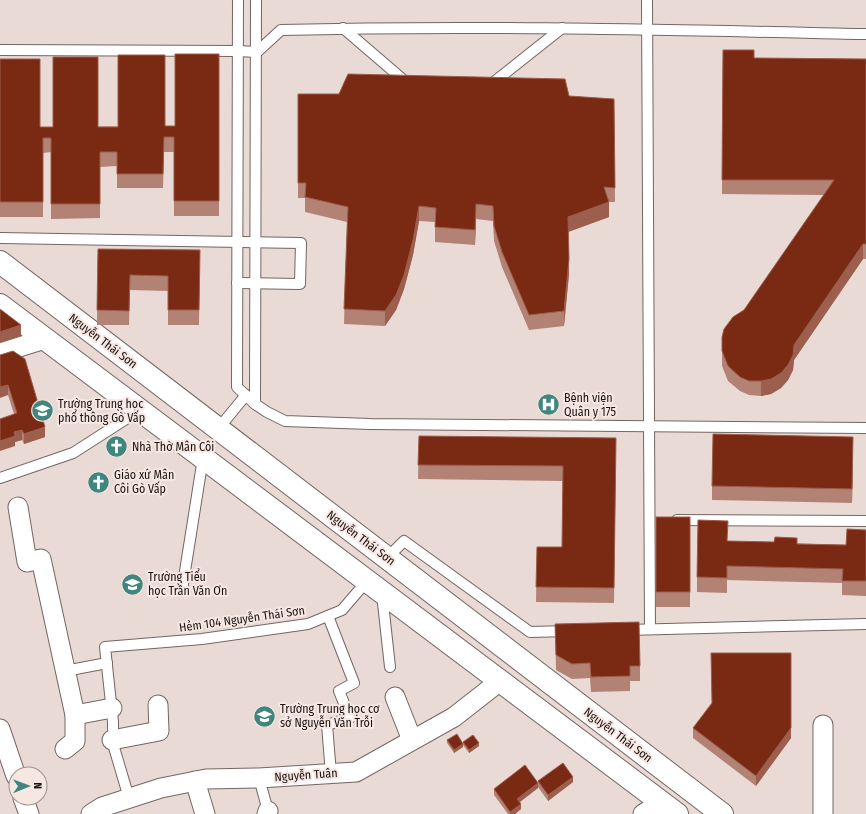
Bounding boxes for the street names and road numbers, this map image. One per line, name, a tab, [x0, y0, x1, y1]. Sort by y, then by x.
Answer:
street label: Nguyễn Thái Sơn	[66, 310, 140, 371]
street label: Nguyễn Thái Sơn	[324, 507, 398, 568]
street label: Hẻm 104 Nguyễn Thái Sơn	[178, 602, 306, 635]
street label: Nguyễn Thái Sơn	[581, 704, 655, 765]
street label: Nguyễn Tuân	[274, 765, 338, 784]

